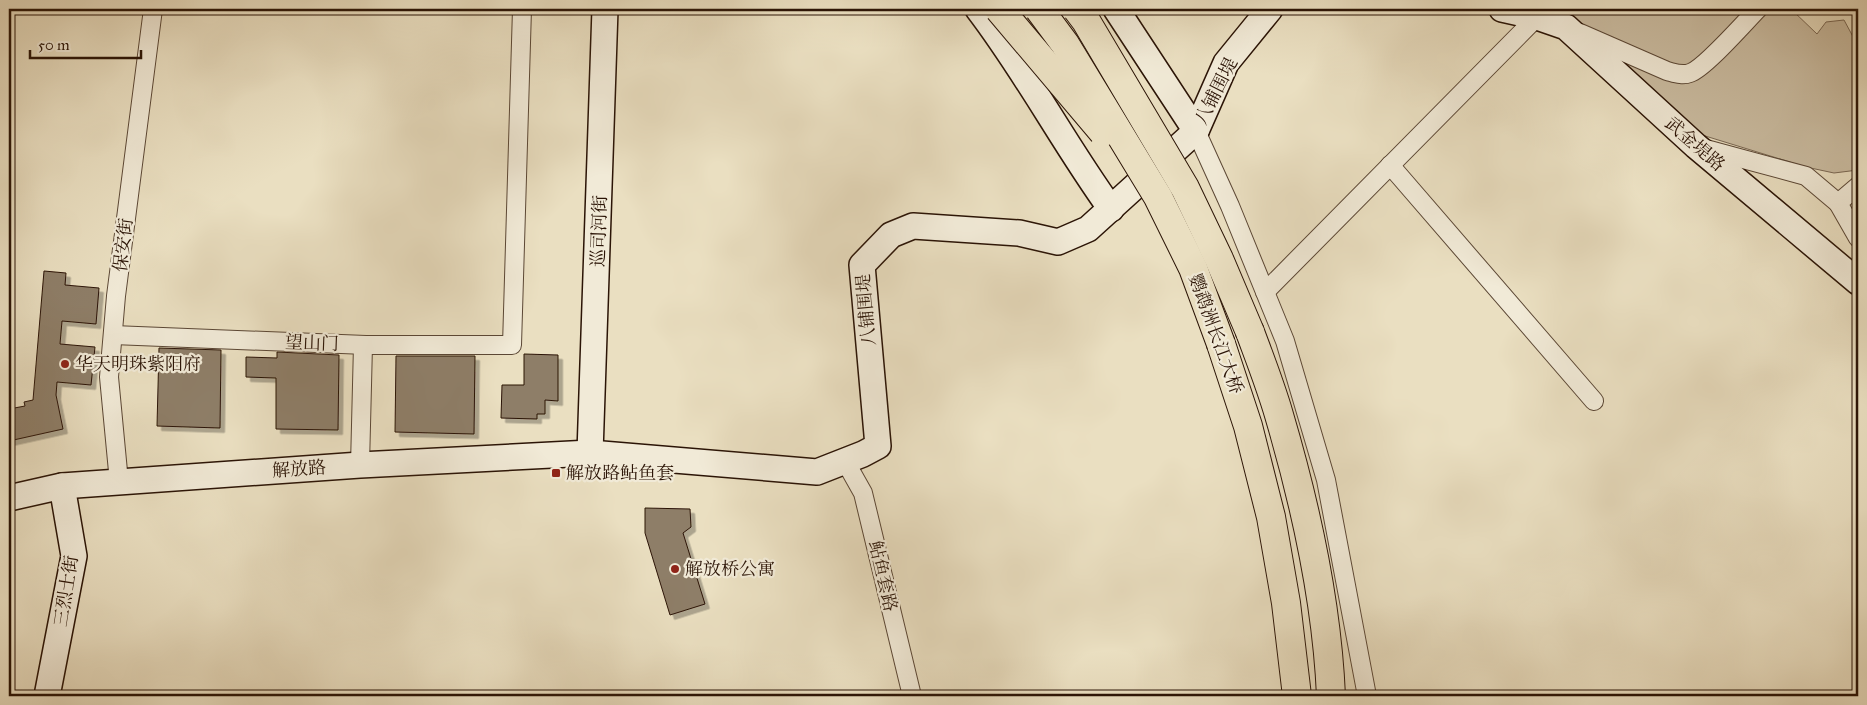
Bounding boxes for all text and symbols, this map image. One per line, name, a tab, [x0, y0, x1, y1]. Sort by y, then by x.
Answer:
scale bar	[30, 28, 141, 60]
text: 50 m	[38, 36, 70, 54]
street label: 八铺围堤	[1190, 54, 1242, 128]
street label: 武金堤路	[1661, 112, 1729, 176]
street label: 巡司河街	[587, 195, 611, 267]
street label: 保安街	[109, 217, 137, 273]
street label: 鹦鹉洲长江大桥	[1184, 271, 1248, 397]
street label: 八铺围堤	[852, 273, 880, 347]
street label: 望山门	[285, 331, 339, 355]
place label: 华天明珠紫阳府	[75, 353, 201, 375]
marker: 华天明珠紫阳府	[59, 358, 71, 370]
street label: 解放路	[271, 456, 327, 482]
place label: 解放路鲇鱼套	[566, 462, 674, 484]
marker: 解放路鲇鱼套	[550, 467, 562, 479]
street label: 鲇鱼套路	[864, 538, 902, 614]
street label: 三烈士街	[50, 554, 82, 628]
place label: 解放桥公寓	[685, 558, 775, 580]
marker: 解放桥公寓	[669, 563, 681, 575]

